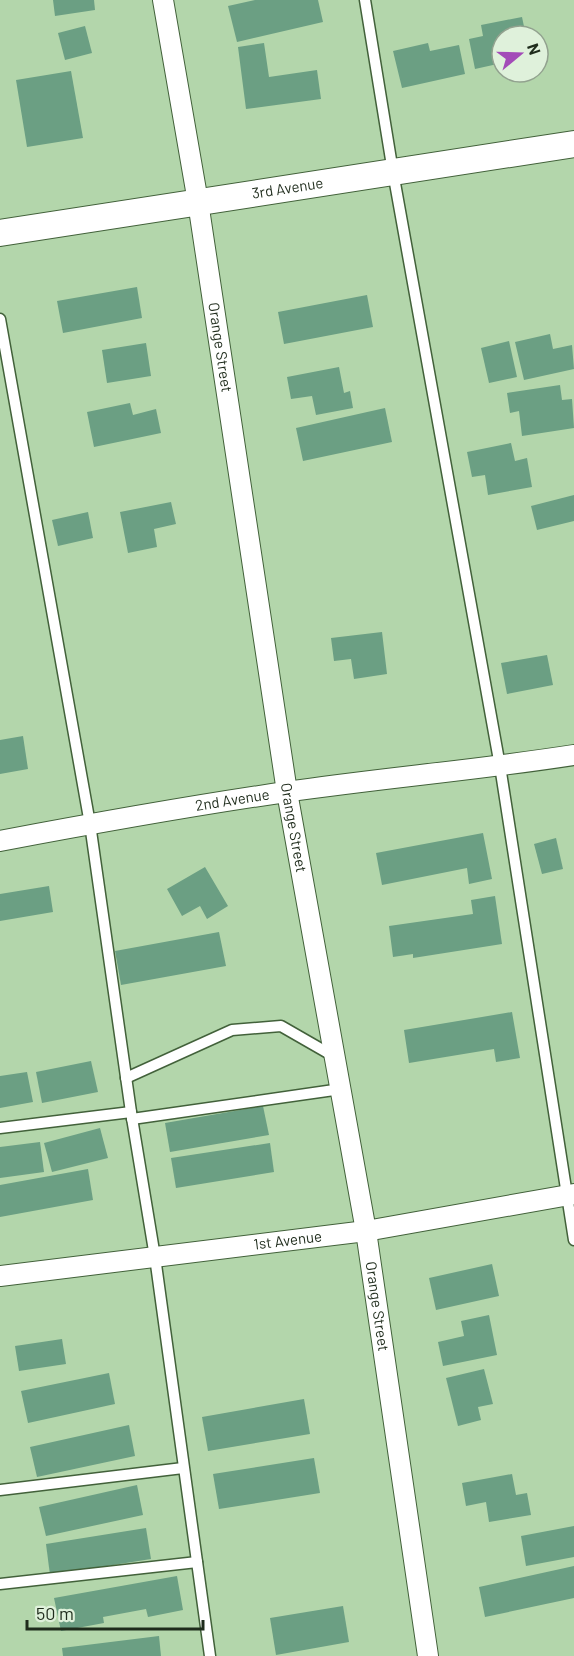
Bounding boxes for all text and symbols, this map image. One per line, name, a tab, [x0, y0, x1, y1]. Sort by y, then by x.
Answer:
north arrow	[490, 24, 550, 84]
text: N	[524, 41, 545, 57]
street label: 3rd Avenue	[250, 173, 324, 202]
street label: Orange Street	[205, 301, 237, 393]
street label: Orange Street	[278, 782, 311, 874]
street label: 2nd Avenue	[194, 785, 271, 814]
street label: 1st Avenue	[253, 1226, 323, 1253]
street label: Orange Street	[363, 1260, 393, 1352]
scale bar	[27, 1593, 202, 1631]
text: 50 m	[36, 1602, 74, 1624]

